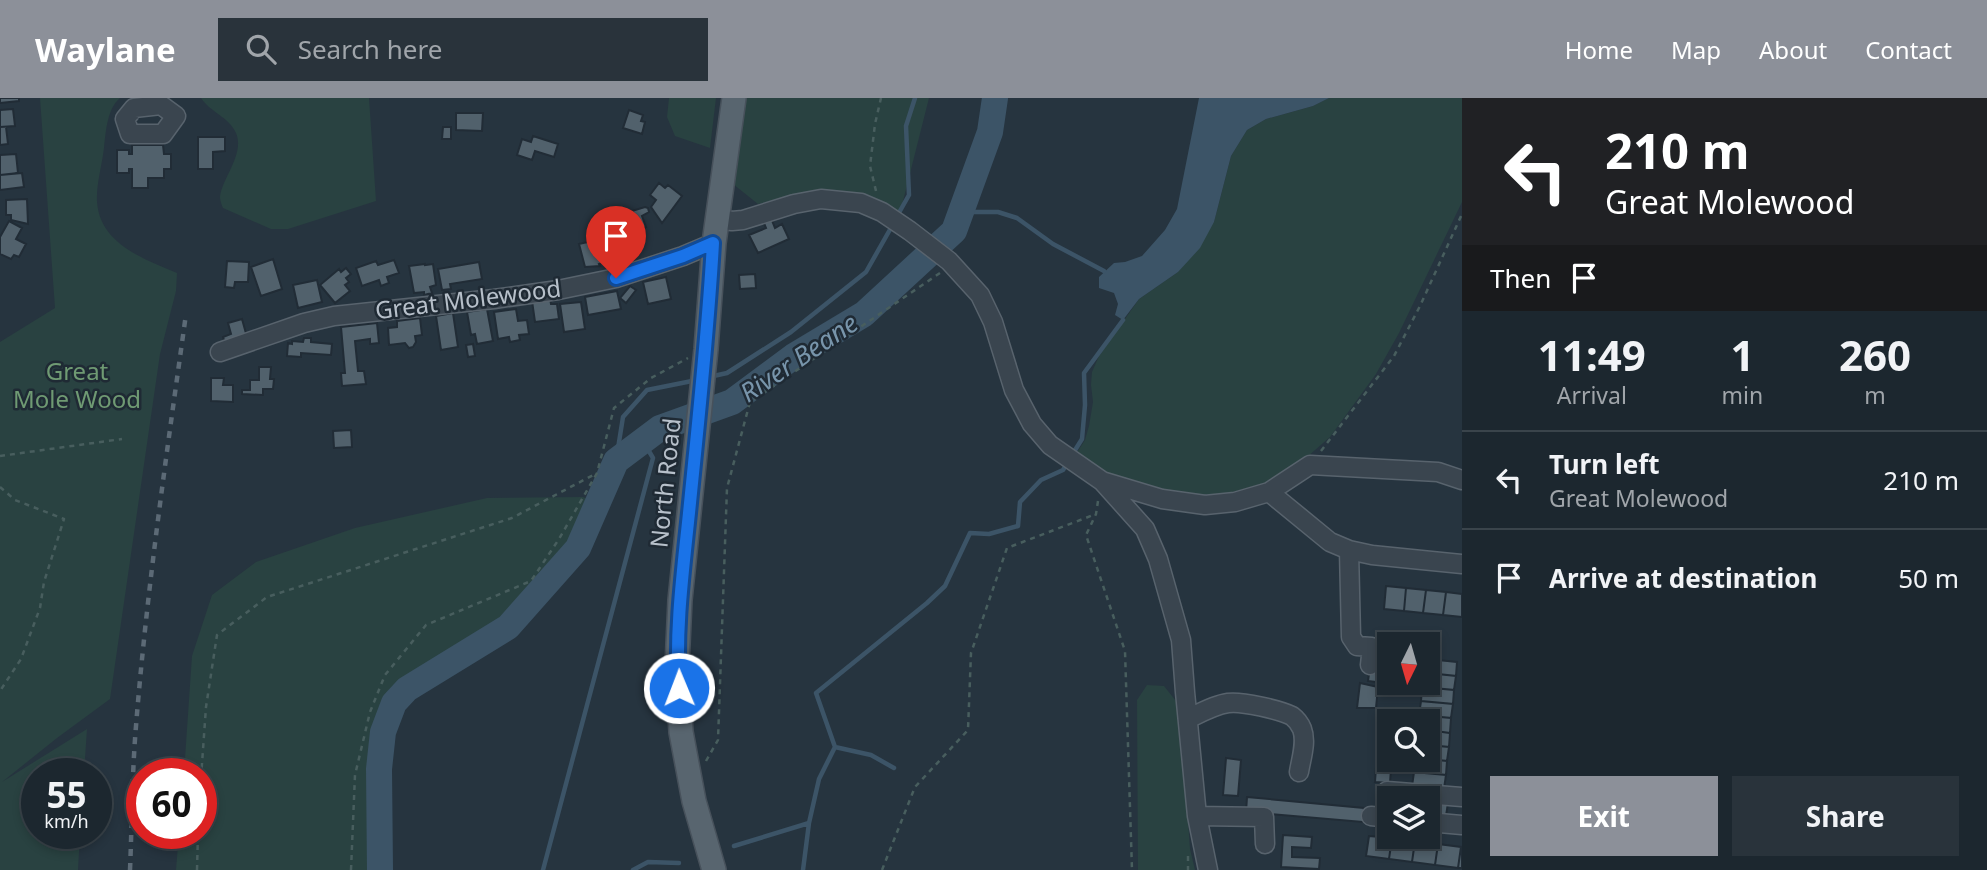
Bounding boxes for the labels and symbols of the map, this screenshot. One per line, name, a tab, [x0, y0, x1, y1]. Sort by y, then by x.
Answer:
pin	[586, 206, 646, 278]
street label: Great Molewood	[373, 271, 563, 326]
water label: River Beane	[732, 304, 865, 410]
park label: Great Mole Wood	[13, 354, 141, 415]
street label: North Road	[641, 416, 688, 549]
north arrow	[1377, 632, 1440, 695]
position arrow	[642, 651, 716, 725]
speed limit sign: 60	[126, 758, 217, 849]

